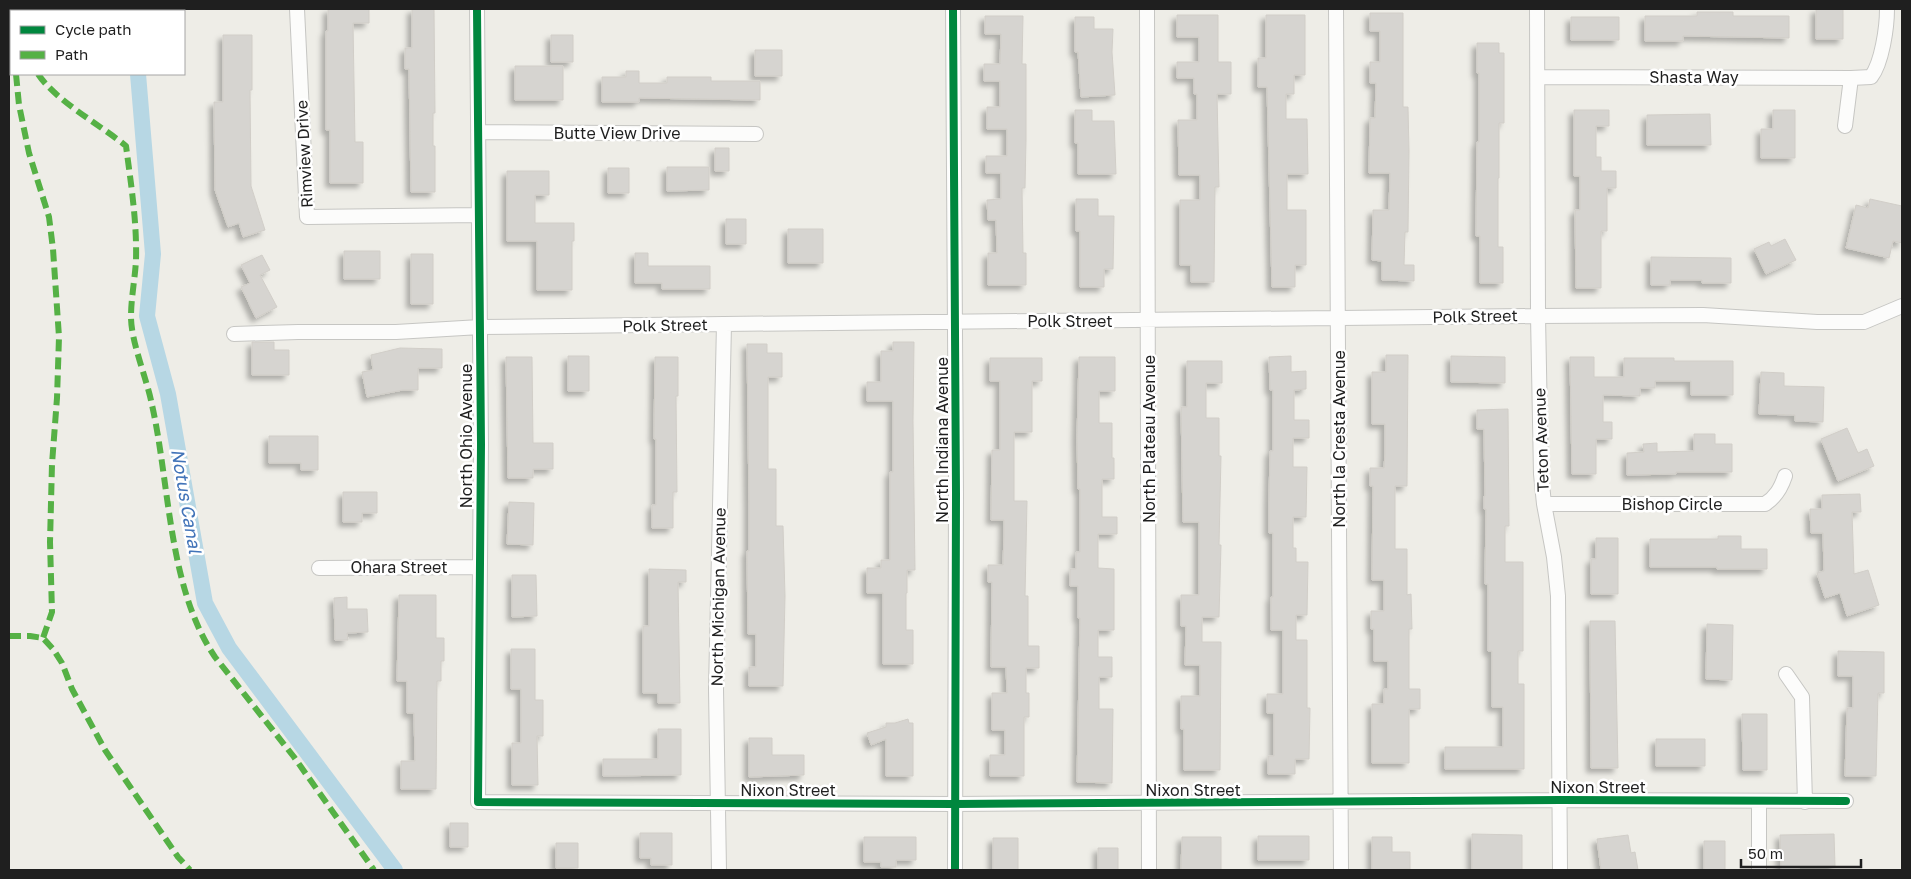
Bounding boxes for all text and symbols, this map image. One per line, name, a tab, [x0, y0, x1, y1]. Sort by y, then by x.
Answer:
legend	[10, 10, 185, 75]
text: Cycle path	[55, 20, 131, 38]
text: Path	[55, 45, 88, 63]
street label: Shasta Way	[1649, 67, 1739, 87]
street label: Rimview Drive	[291, 100, 317, 208]
street label: Butte View Drive	[553, 123, 681, 143]
street label: Polk Street	[1432, 305, 1518, 327]
street label: Polk Street	[1027, 311, 1113, 331]
street label: Polk Street	[622, 314, 708, 336]
street label: North la Cresta Avenue	[1329, 350, 1349, 528]
street label: North Plateau Avenue	[1139, 355, 1159, 523]
street label: North Indiana Avenue	[932, 357, 952, 523]
street label: North Ohio Avenue	[456, 364, 476, 508]
street label: Teton Avenue	[1529, 388, 1553, 492]
water label: Notus Canal	[167, 447, 207, 556]
street label: Bishop Circle	[1622, 494, 1722, 514]
street label: North Michigan Avenue	[706, 508, 730, 686]
street label: Ohara Street	[350, 557, 448, 577]
street label: Nixon Street	[1550, 777, 1646, 797]
street label: Nixon Street	[740, 780, 836, 800]
street label: Nixon Street	[1145, 780, 1241, 800]
scale bar	[1741, 836, 1861, 868]
text: 50 m	[1748, 844, 1783, 862]

